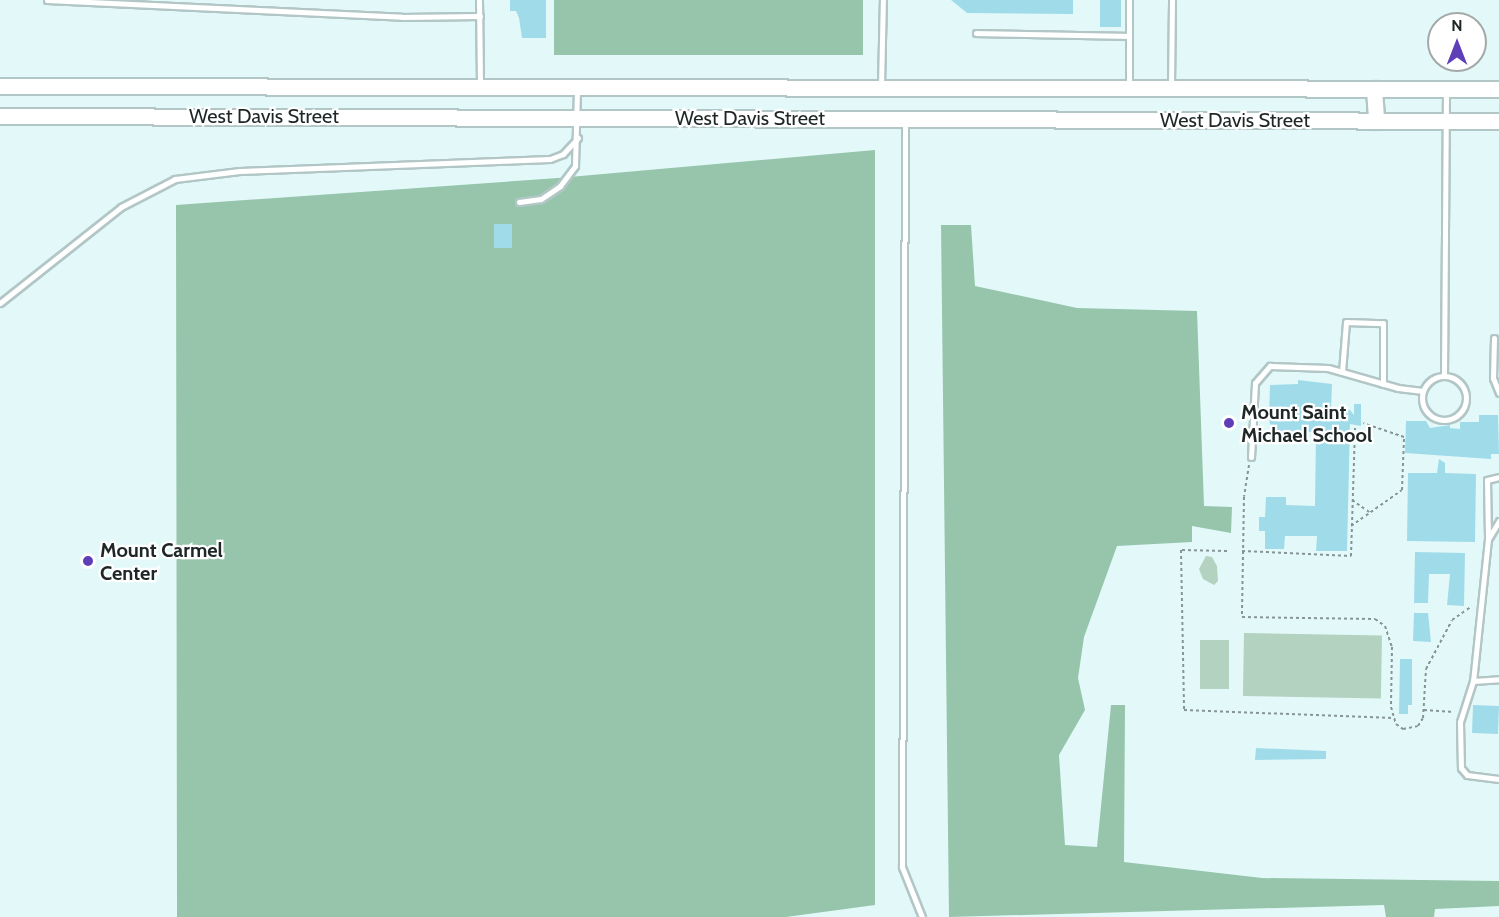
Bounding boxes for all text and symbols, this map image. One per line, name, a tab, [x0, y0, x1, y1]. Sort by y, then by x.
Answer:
north arrow	[1427, 12, 1487, 72]
text: N	[1451, 16, 1463, 35]
street label: West Davis Street	[189, 104, 339, 128]
street label: West Davis Street	[675, 106, 825, 130]
street label: West Davis Street	[1160, 108, 1310, 132]
place label: Mount Saint Michael School	[1241, 400, 1372, 447]
marker: Mount Saint Michael School	[1222, 416, 1236, 430]
place label: Mount Carmel Center	[100, 538, 223, 585]
marker: Mount Carmel Center	[81, 554, 95, 568]

